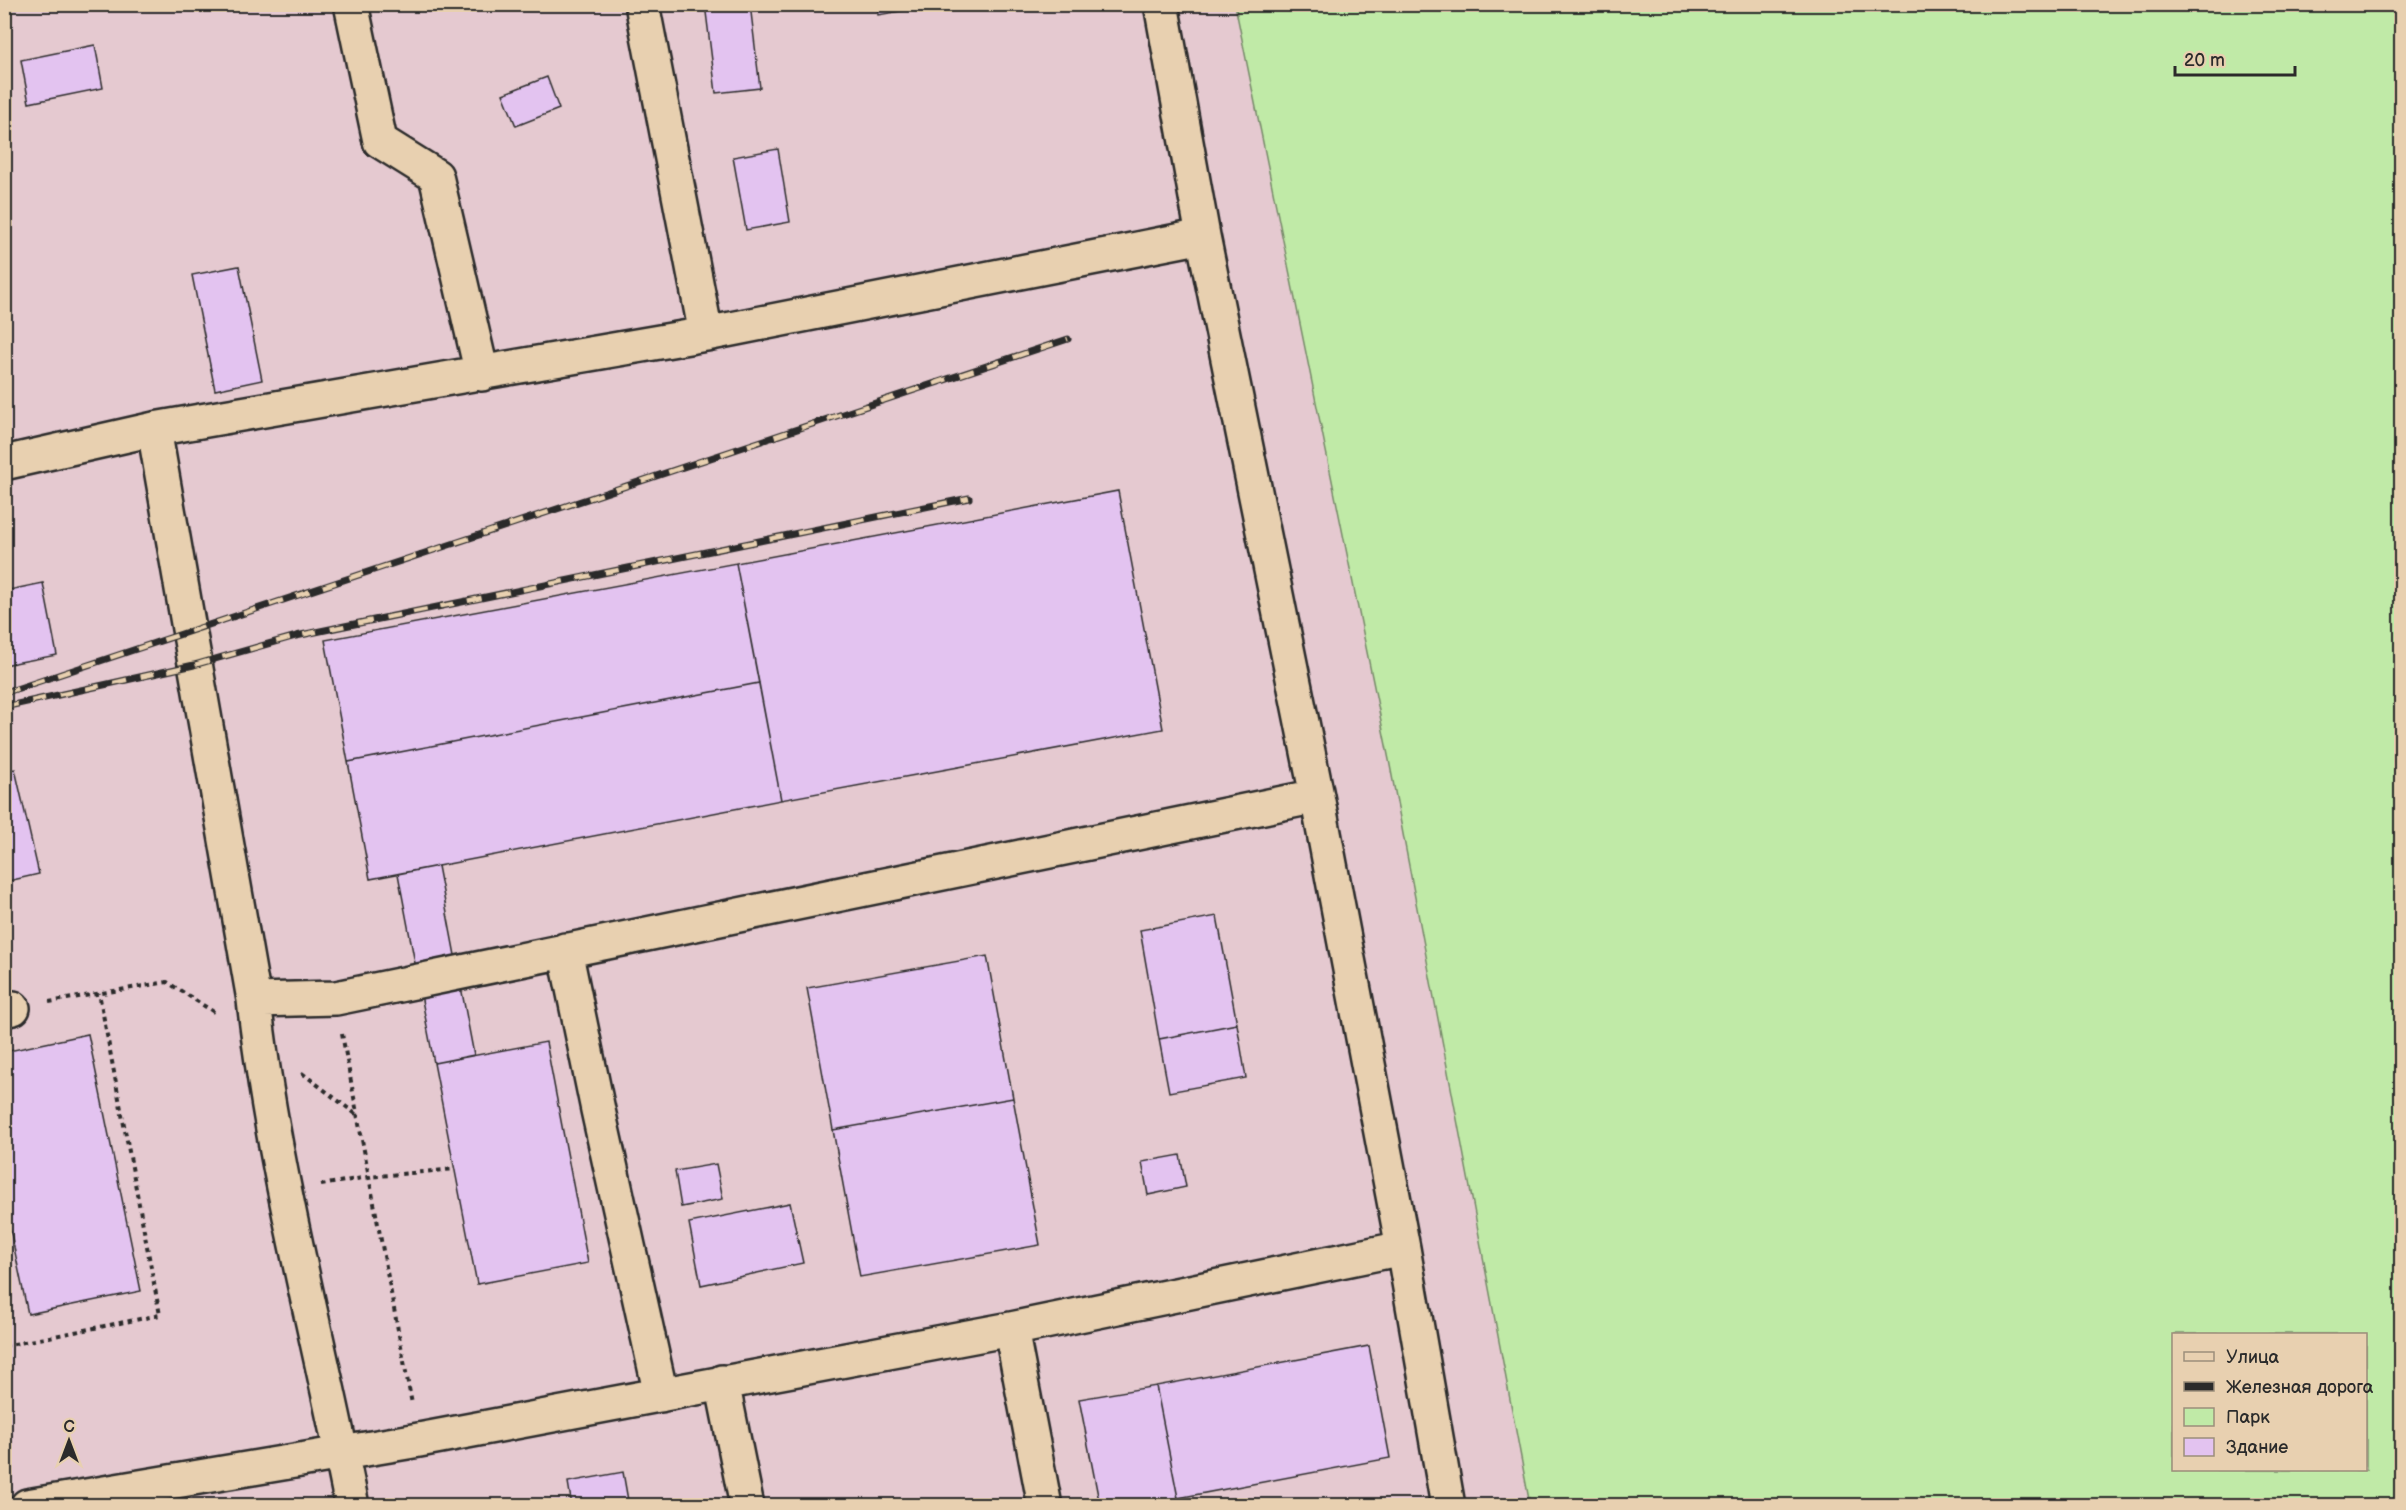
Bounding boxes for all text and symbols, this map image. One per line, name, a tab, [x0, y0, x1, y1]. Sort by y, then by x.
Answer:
scale bar	[2175, 39, 2295, 77]
text: 20 m	[2184, 50, 2225, 71]
legend	[2172, 1333, 2367, 1471]
text: Улица	[2226, 1347, 2280, 1368]
text: Железная дорога	[2226, 1377, 2374, 1398]
text: Парк	[2226, 1407, 2270, 1428]
north arrow	[39, 1411, 99, 1471]
text: С	[63, 1418, 75, 1437]
text: Здание	[2226, 1437, 2288, 1458]

